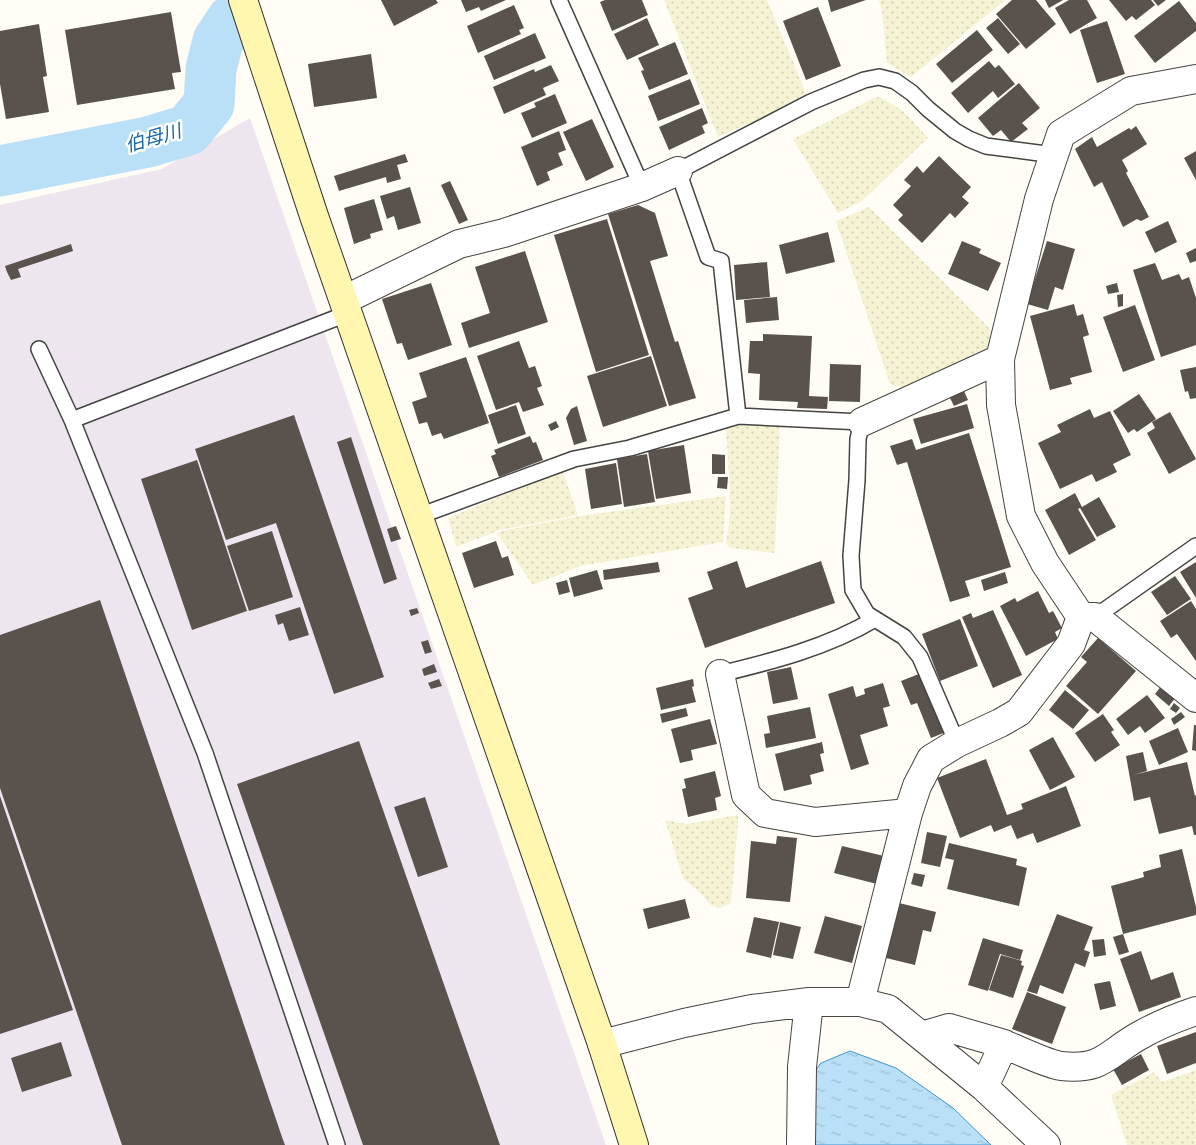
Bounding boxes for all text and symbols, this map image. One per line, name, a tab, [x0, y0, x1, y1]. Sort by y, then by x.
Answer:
water label: 伯母川	[122, 119, 185, 157]

